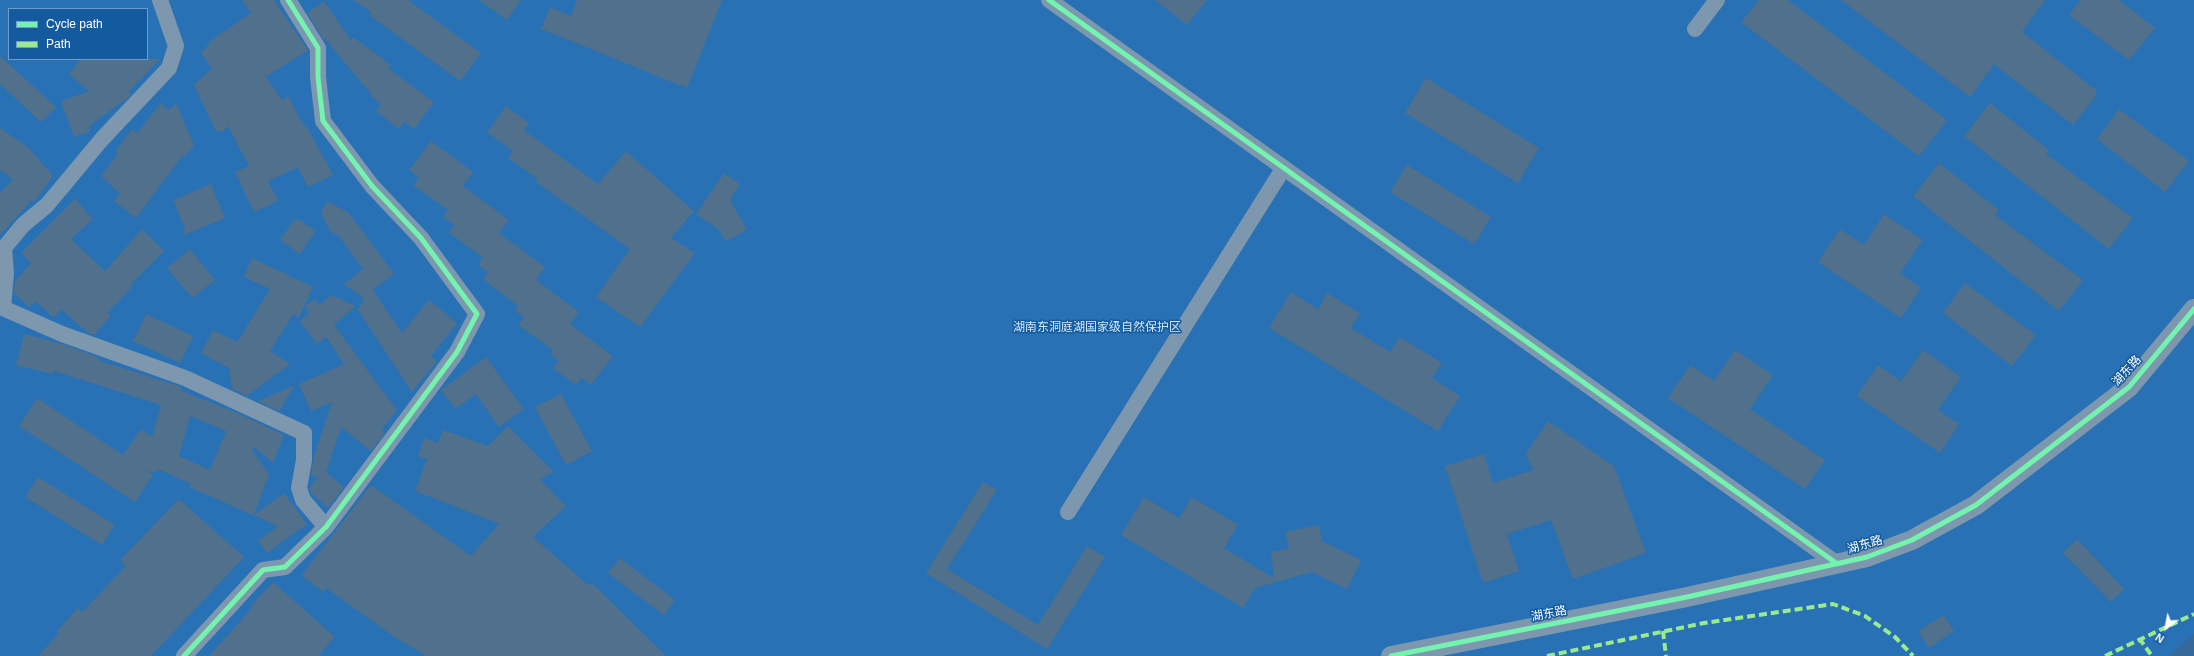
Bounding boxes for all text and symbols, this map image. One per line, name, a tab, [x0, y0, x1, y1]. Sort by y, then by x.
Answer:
legend	[8, 8, 148, 60]
text: Cycle path	[46, 17, 103, 31]
text: Path	[46, 37, 71, 51]
park label: 湖南东洞庭湖国家级自然保护区	[1013, 321, 1181, 335]
street label: 湖东路	[2109, 353, 2145, 389]
street label: 湖东路	[1846, 533, 1884, 557]
street label: 湖东路	[1530, 603, 1568, 625]
north arrow	[2146, 608, 2186, 648]
text: N	[2153, 631, 2166, 645]

